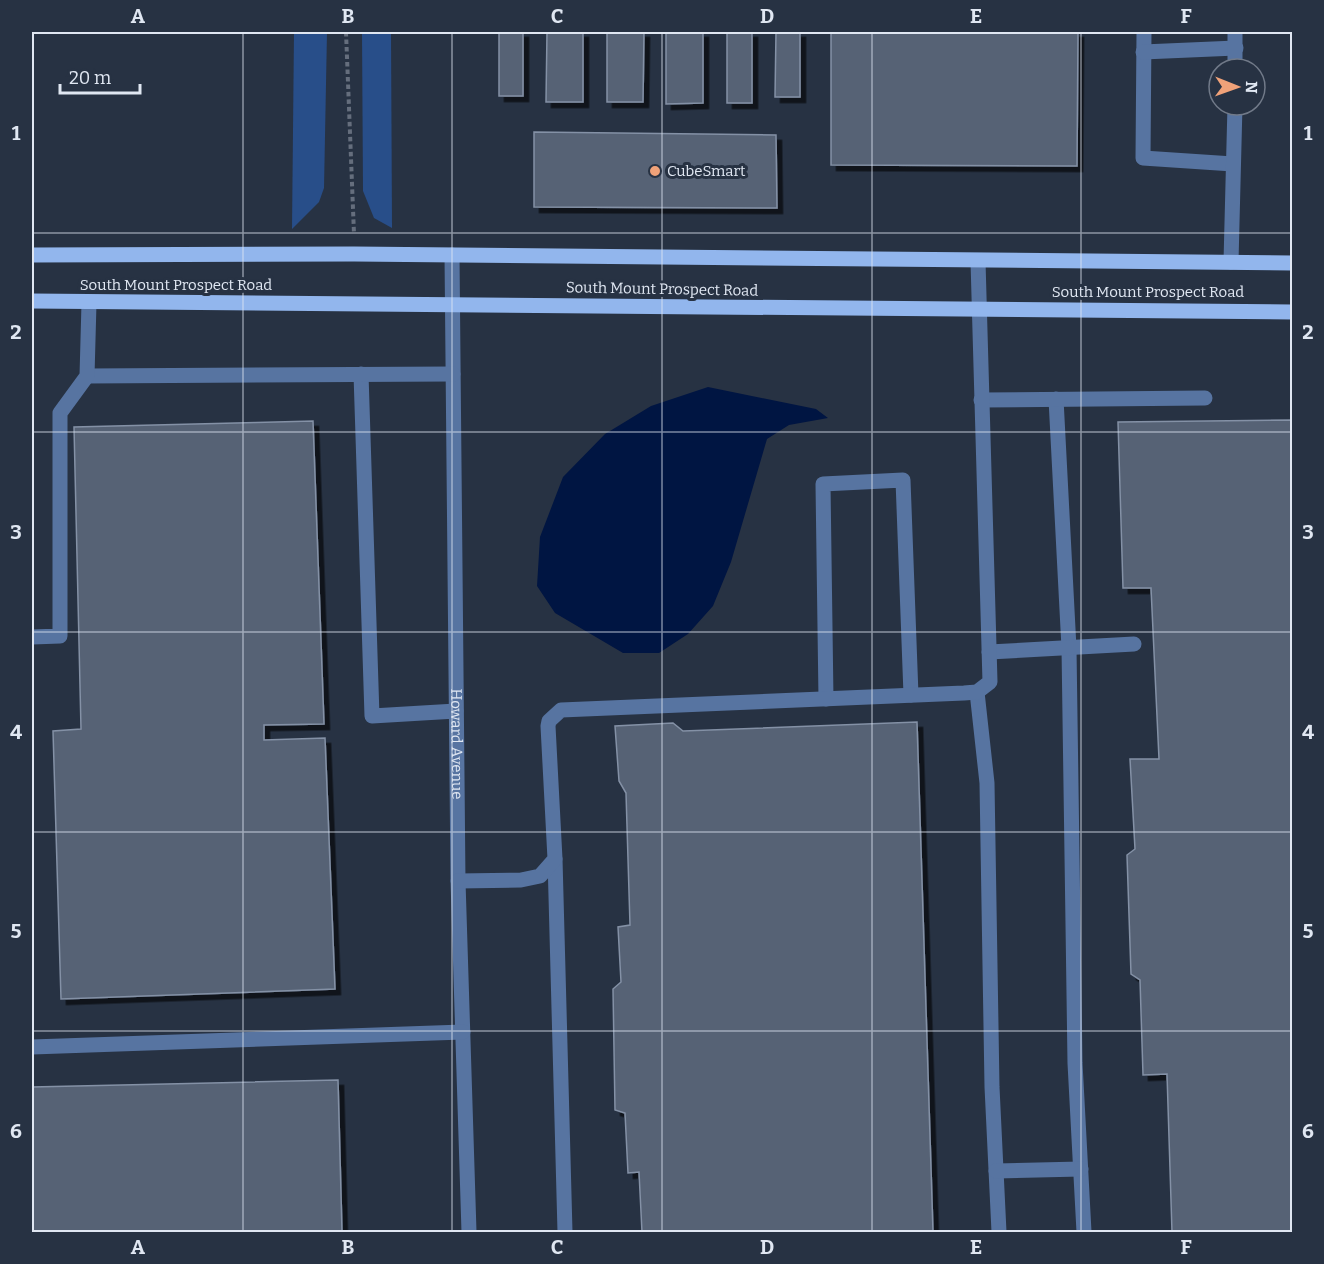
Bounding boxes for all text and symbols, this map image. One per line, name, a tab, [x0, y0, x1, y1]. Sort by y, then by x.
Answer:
text: A	[131, 4, 146, 28]
text: B	[342, 4, 355, 28]
text: C	[551, 4, 563, 28]
text: D	[760, 4, 774, 28]
text: E	[970, 4, 982, 28]
text: F	[1180, 4, 1192, 28]
scale bar	[60, 57, 140, 95]
north arrow	[1207, 57, 1267, 117]
text: 20 m	[69, 67, 111, 89]
text: N	[1242, 81, 1261, 94]
text: 1	[12, 121, 21, 145]
text: 1	[1304, 121, 1313, 145]
place label: CubeSmart	[667, 162, 746, 180]
marker: CubeSmart	[648, 164, 662, 178]
street label: South Mount Prospect Road	[80, 276, 272, 294]
street label: South Mount Prospect Road	[566, 278, 758, 300]
street label: South Mount Prospect Road	[1052, 283, 1244, 301]
text: 2	[10, 320, 22, 344]
text: 2	[1302, 320, 1314, 344]
text: 3	[10, 520, 22, 544]
text: 3	[1302, 520, 1314, 544]
street label: Howard Avenue	[447, 688, 466, 800]
text: 4	[10, 720, 22, 744]
text: 4	[1302, 720, 1314, 744]
text: 5	[11, 919, 22, 943]
text: 5	[1303, 919, 1314, 943]
text: 6	[10, 1119, 22, 1143]
text: 6	[1302, 1119, 1314, 1143]
text: A	[131, 1235, 146, 1259]
text: B	[342, 1235, 355, 1259]
text: C	[551, 1235, 563, 1259]
text: D	[760, 1235, 774, 1259]
text: E	[970, 1235, 982, 1259]
text: F	[1180, 1235, 1192, 1259]

